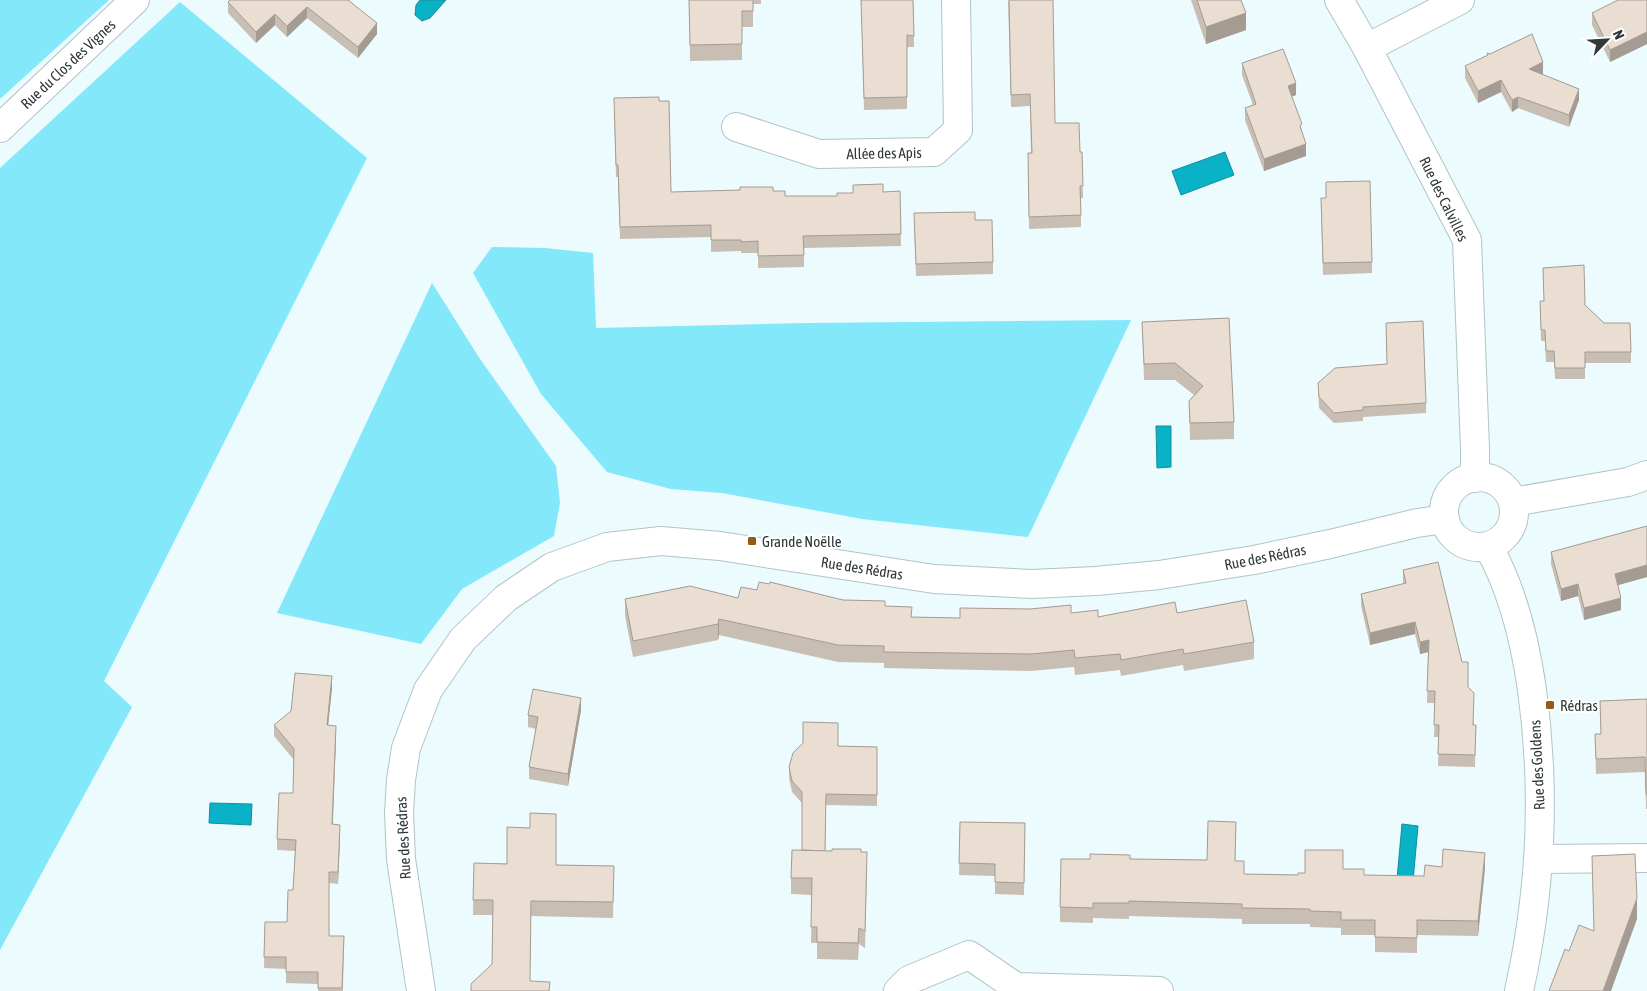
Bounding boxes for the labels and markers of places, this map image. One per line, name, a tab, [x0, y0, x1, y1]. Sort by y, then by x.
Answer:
place label: Grande Noëlle	[762, 533, 842, 550]
marker: Grande Noëlle	[746, 535, 758, 547]
place label: Rédras	[1560, 697, 1598, 714]
marker: Rédras	[1544, 699, 1556, 711]

